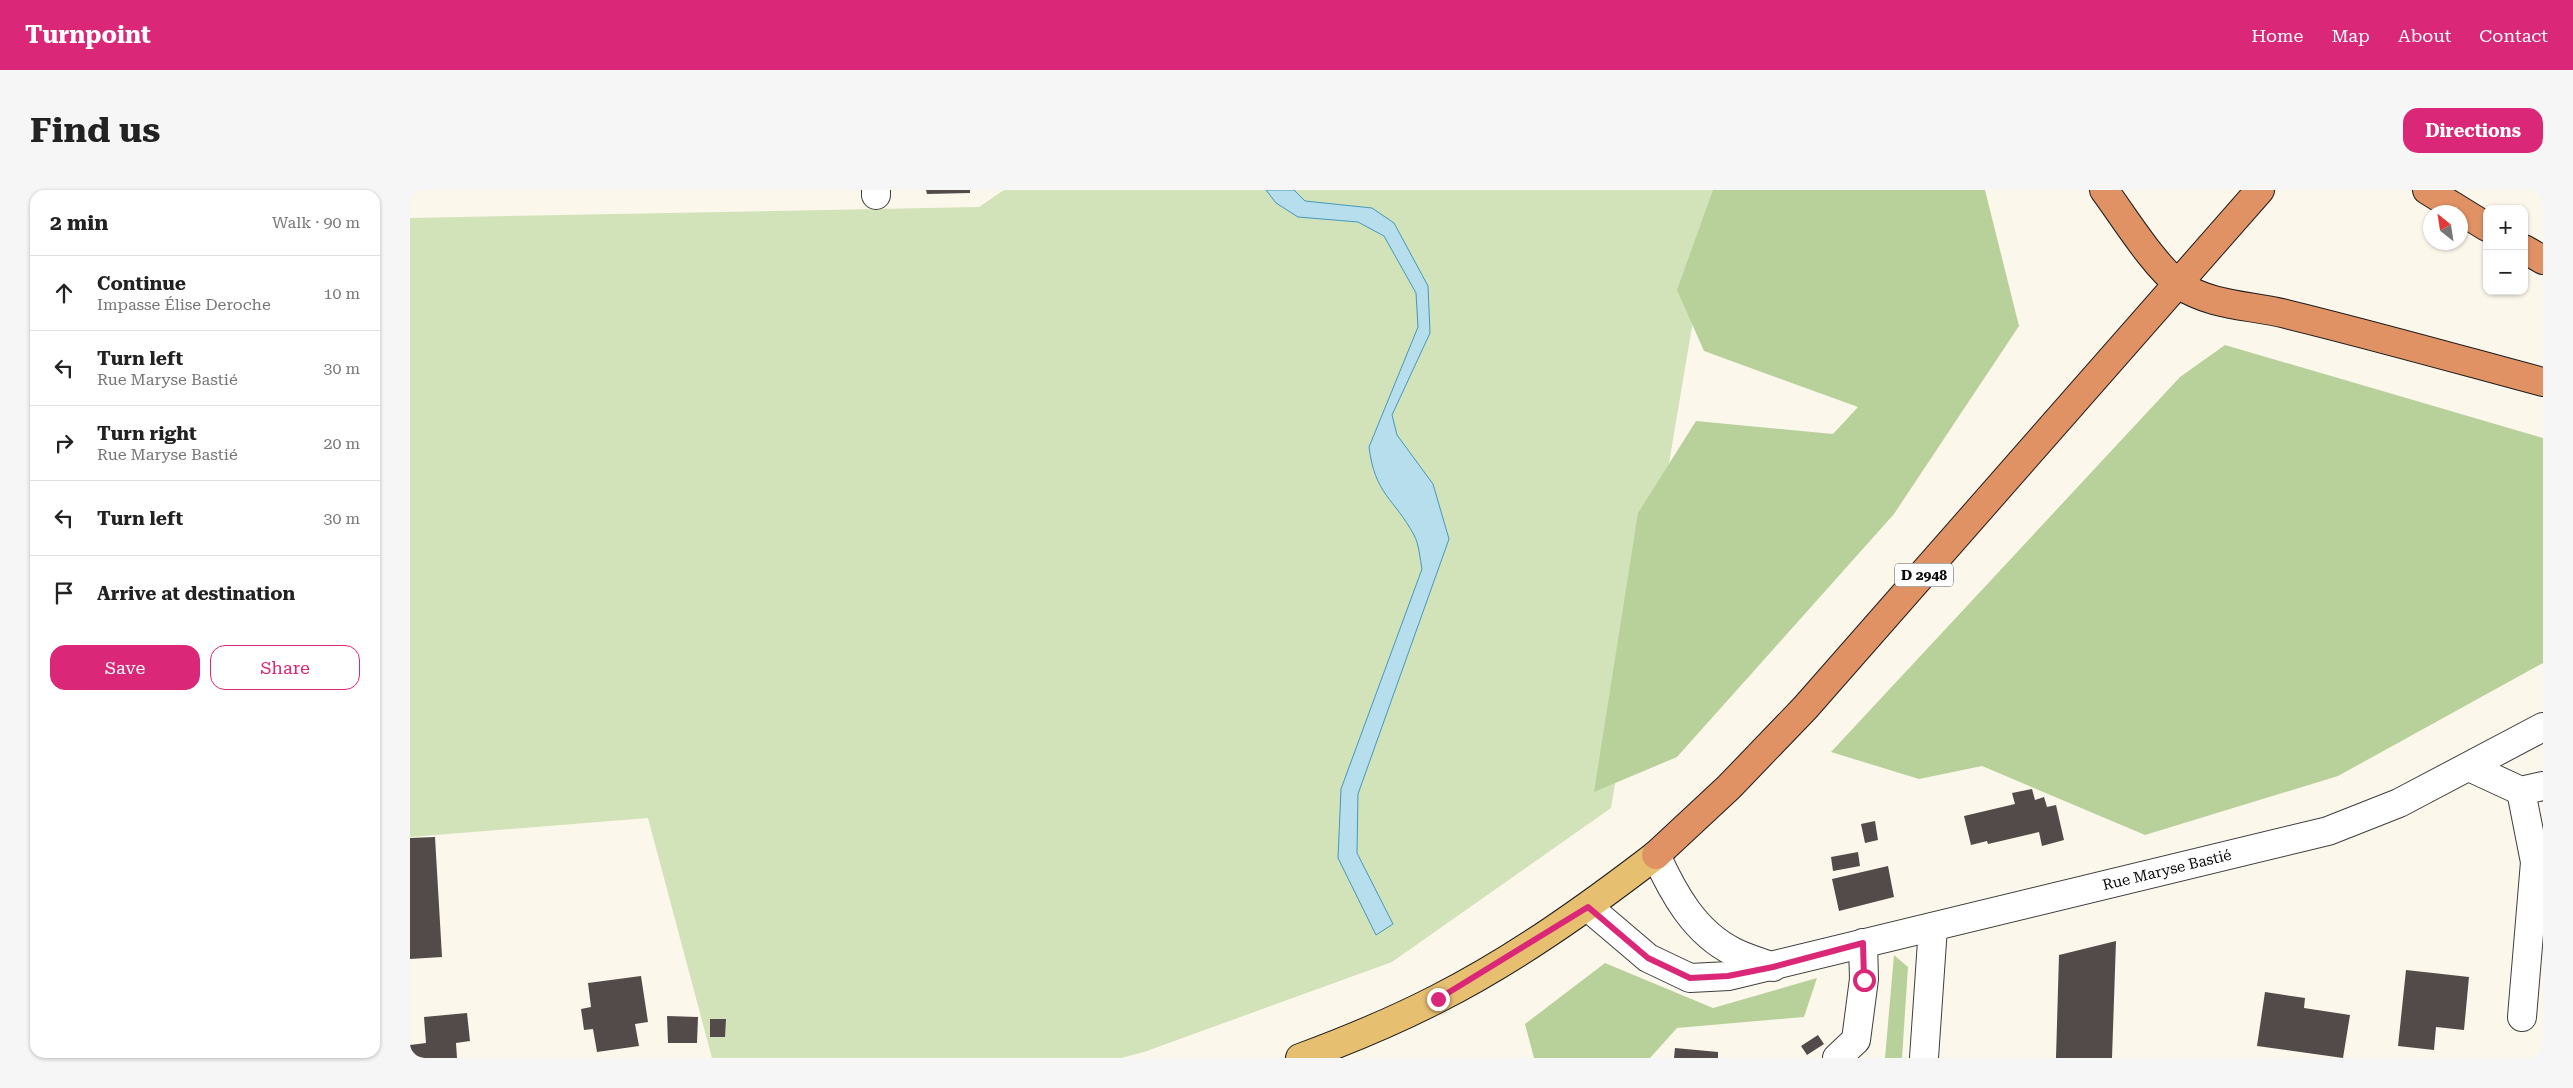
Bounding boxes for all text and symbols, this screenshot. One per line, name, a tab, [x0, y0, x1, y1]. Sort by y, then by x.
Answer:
text: Turnpoint	[25, 21, 151, 49]
text: Home	[2251, 25, 2303, 46]
text: Map	[2331, 25, 2370, 46]
text: About	[2398, 25, 2451, 46]
text: Contact	[2479, 25, 2548, 46]
button: Directions	[2403, 108, 2543, 153]
text: Find us	[30, 110, 160, 151]
north arrow	[2423, 205, 2468, 250]
map controls	[2483, 205, 2528, 295]
button: +	[2483, 205, 2528, 250]
text: 2 min	[50, 211, 108, 235]
text: Walk · 90 m	[272, 213, 360, 232]
button: −	[2483, 250, 2528, 295]
text: Continue	[97, 272, 186, 295]
icon: ahead	[50, 279, 78, 307]
text: 10 m	[323, 284, 360, 303]
text: Impasse Élise Deroche	[97, 295, 271, 314]
text: Turn left	[97, 347, 183, 370]
icon: left	[50, 354, 78, 382]
text: 30 m	[323, 359, 360, 378]
text: Rue Maryse Bastié	[97, 370, 238, 389]
text: Turn right	[97, 422, 197, 445]
icon: right	[50, 429, 78, 457]
text: 20 m	[323, 434, 360, 453]
text: Rue Maryse Bastié	[97, 445, 238, 464]
icon: left	[50, 504, 78, 532]
text: Turn left	[97, 507, 183, 530]
text: 30 m	[323, 509, 360, 528]
road number: D 2948	[1895, 564, 1953, 586]
icon: arrive	[50, 579, 78, 607]
text: Arrive at destination	[97, 582, 295, 605]
button: Save	[50, 645, 200, 690]
button: Share	[210, 645, 360, 690]
street label: Rue Maryse Bastié	[2101, 846, 2233, 894]
route start	[1853, 969, 1876, 992]
route end	[1427, 988, 1450, 1011]

